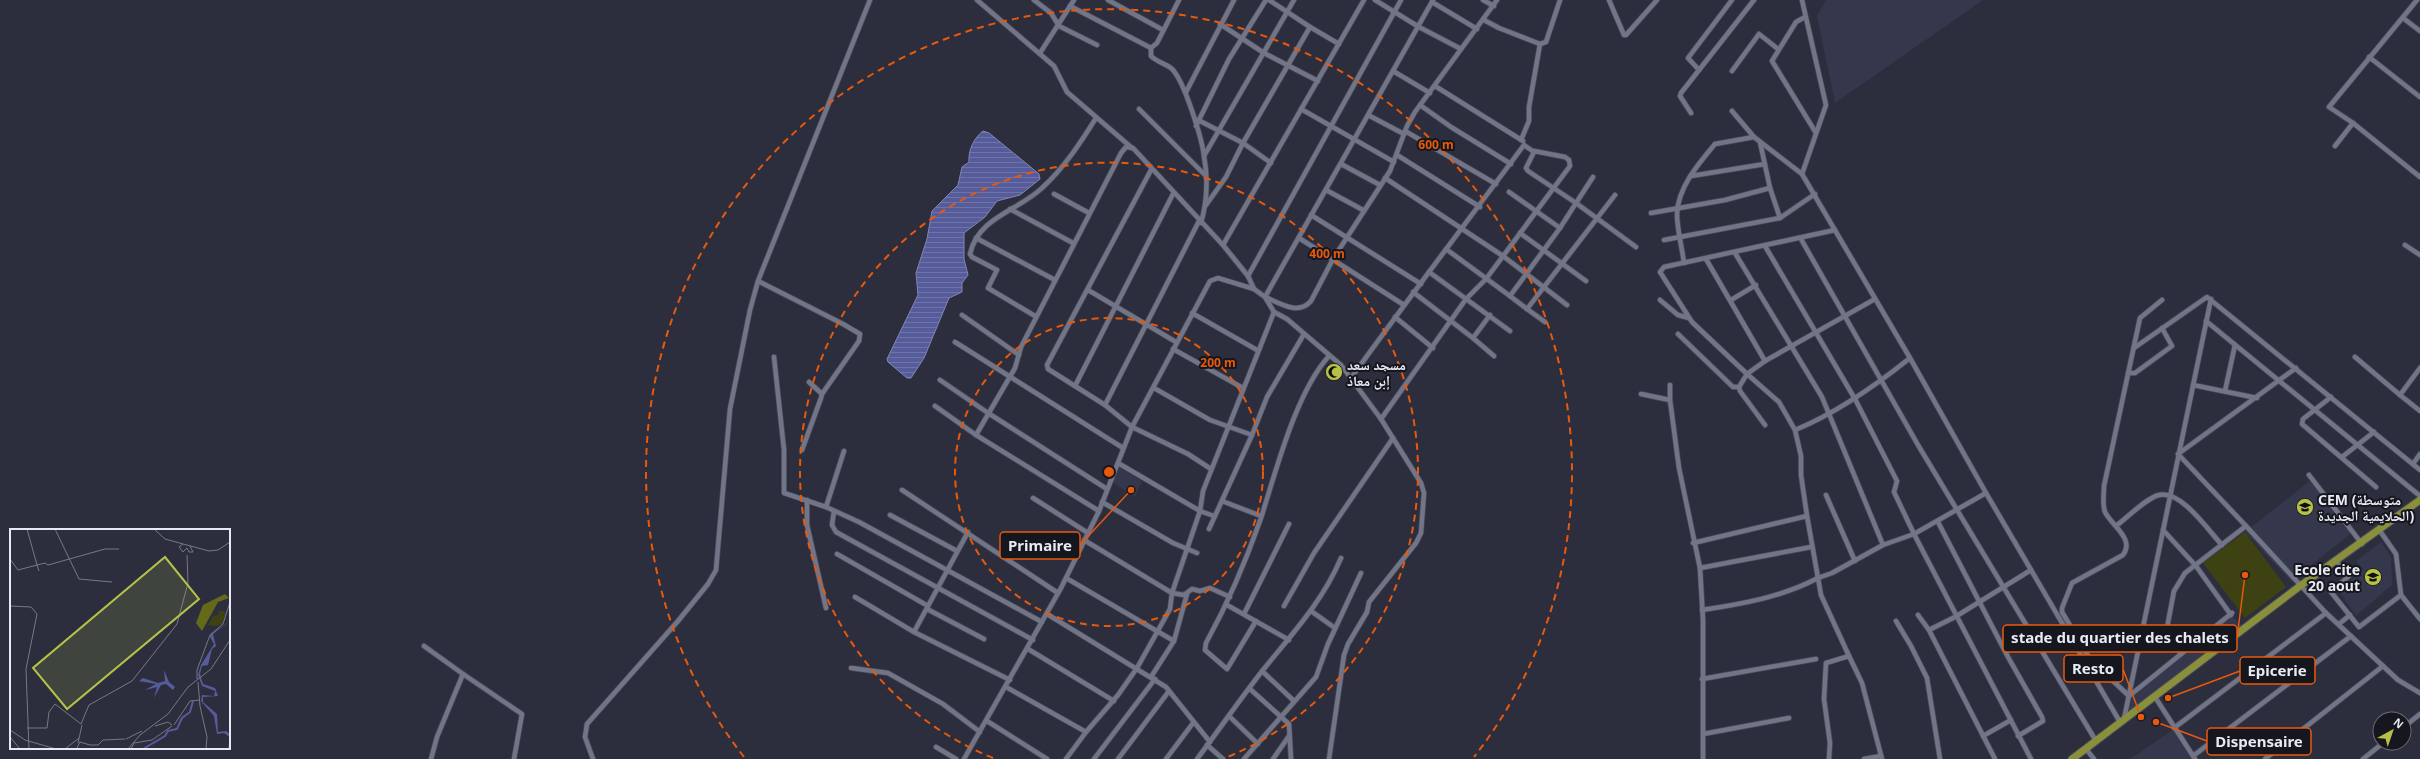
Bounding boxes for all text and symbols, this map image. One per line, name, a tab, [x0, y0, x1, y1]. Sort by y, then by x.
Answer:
text: 600 m	[1418, 136, 1454, 153]
text: 400 m	[1309, 245, 1345, 262]
text: 200 m	[1200, 354, 1236, 371]
place label: مسجد سعد إبن معاذ	[1347, 355, 1406, 390]
mosque icon: مسجد سعد إبن معاذ	[1324, 362, 1344, 382]
centre of rings	[1102, 465, 1116, 479]
place label: CEM (متوسطة الحلايمية الجديدة)	[2318, 490, 2414, 525]
school or university icon: CEM (متوسطة الحلايمية الجديدة)	[2295, 497, 2315, 517]
inset map	[10, 529, 230, 749]
callout: Primaire	[1000, 532, 1080, 559]
text: Primaire	[1008, 535, 1072, 555]
place label: Ecole cite 20 aout	[2294, 560, 2360, 595]
school or university icon: Ecole cite 20 aout	[2363, 567, 2383, 587]
callout: stade du quartier des chalets	[2003, 625, 2237, 652]
text: stade du quartier des chalets	[2011, 627, 2229, 647]
callout: Resto	[2064, 655, 2123, 682]
callout: Epicerie	[2240, 657, 2315, 684]
text: Resto	[2072, 658, 2114, 678]
text: Epicerie	[2247, 660, 2307, 680]
north arrow	[2372, 711, 2412, 751]
text: N	[2390, 714, 2407, 732]
callout: Dispensaire	[2207, 728, 2311, 755]
text: Dispensaire	[2215, 731, 2303, 751]

